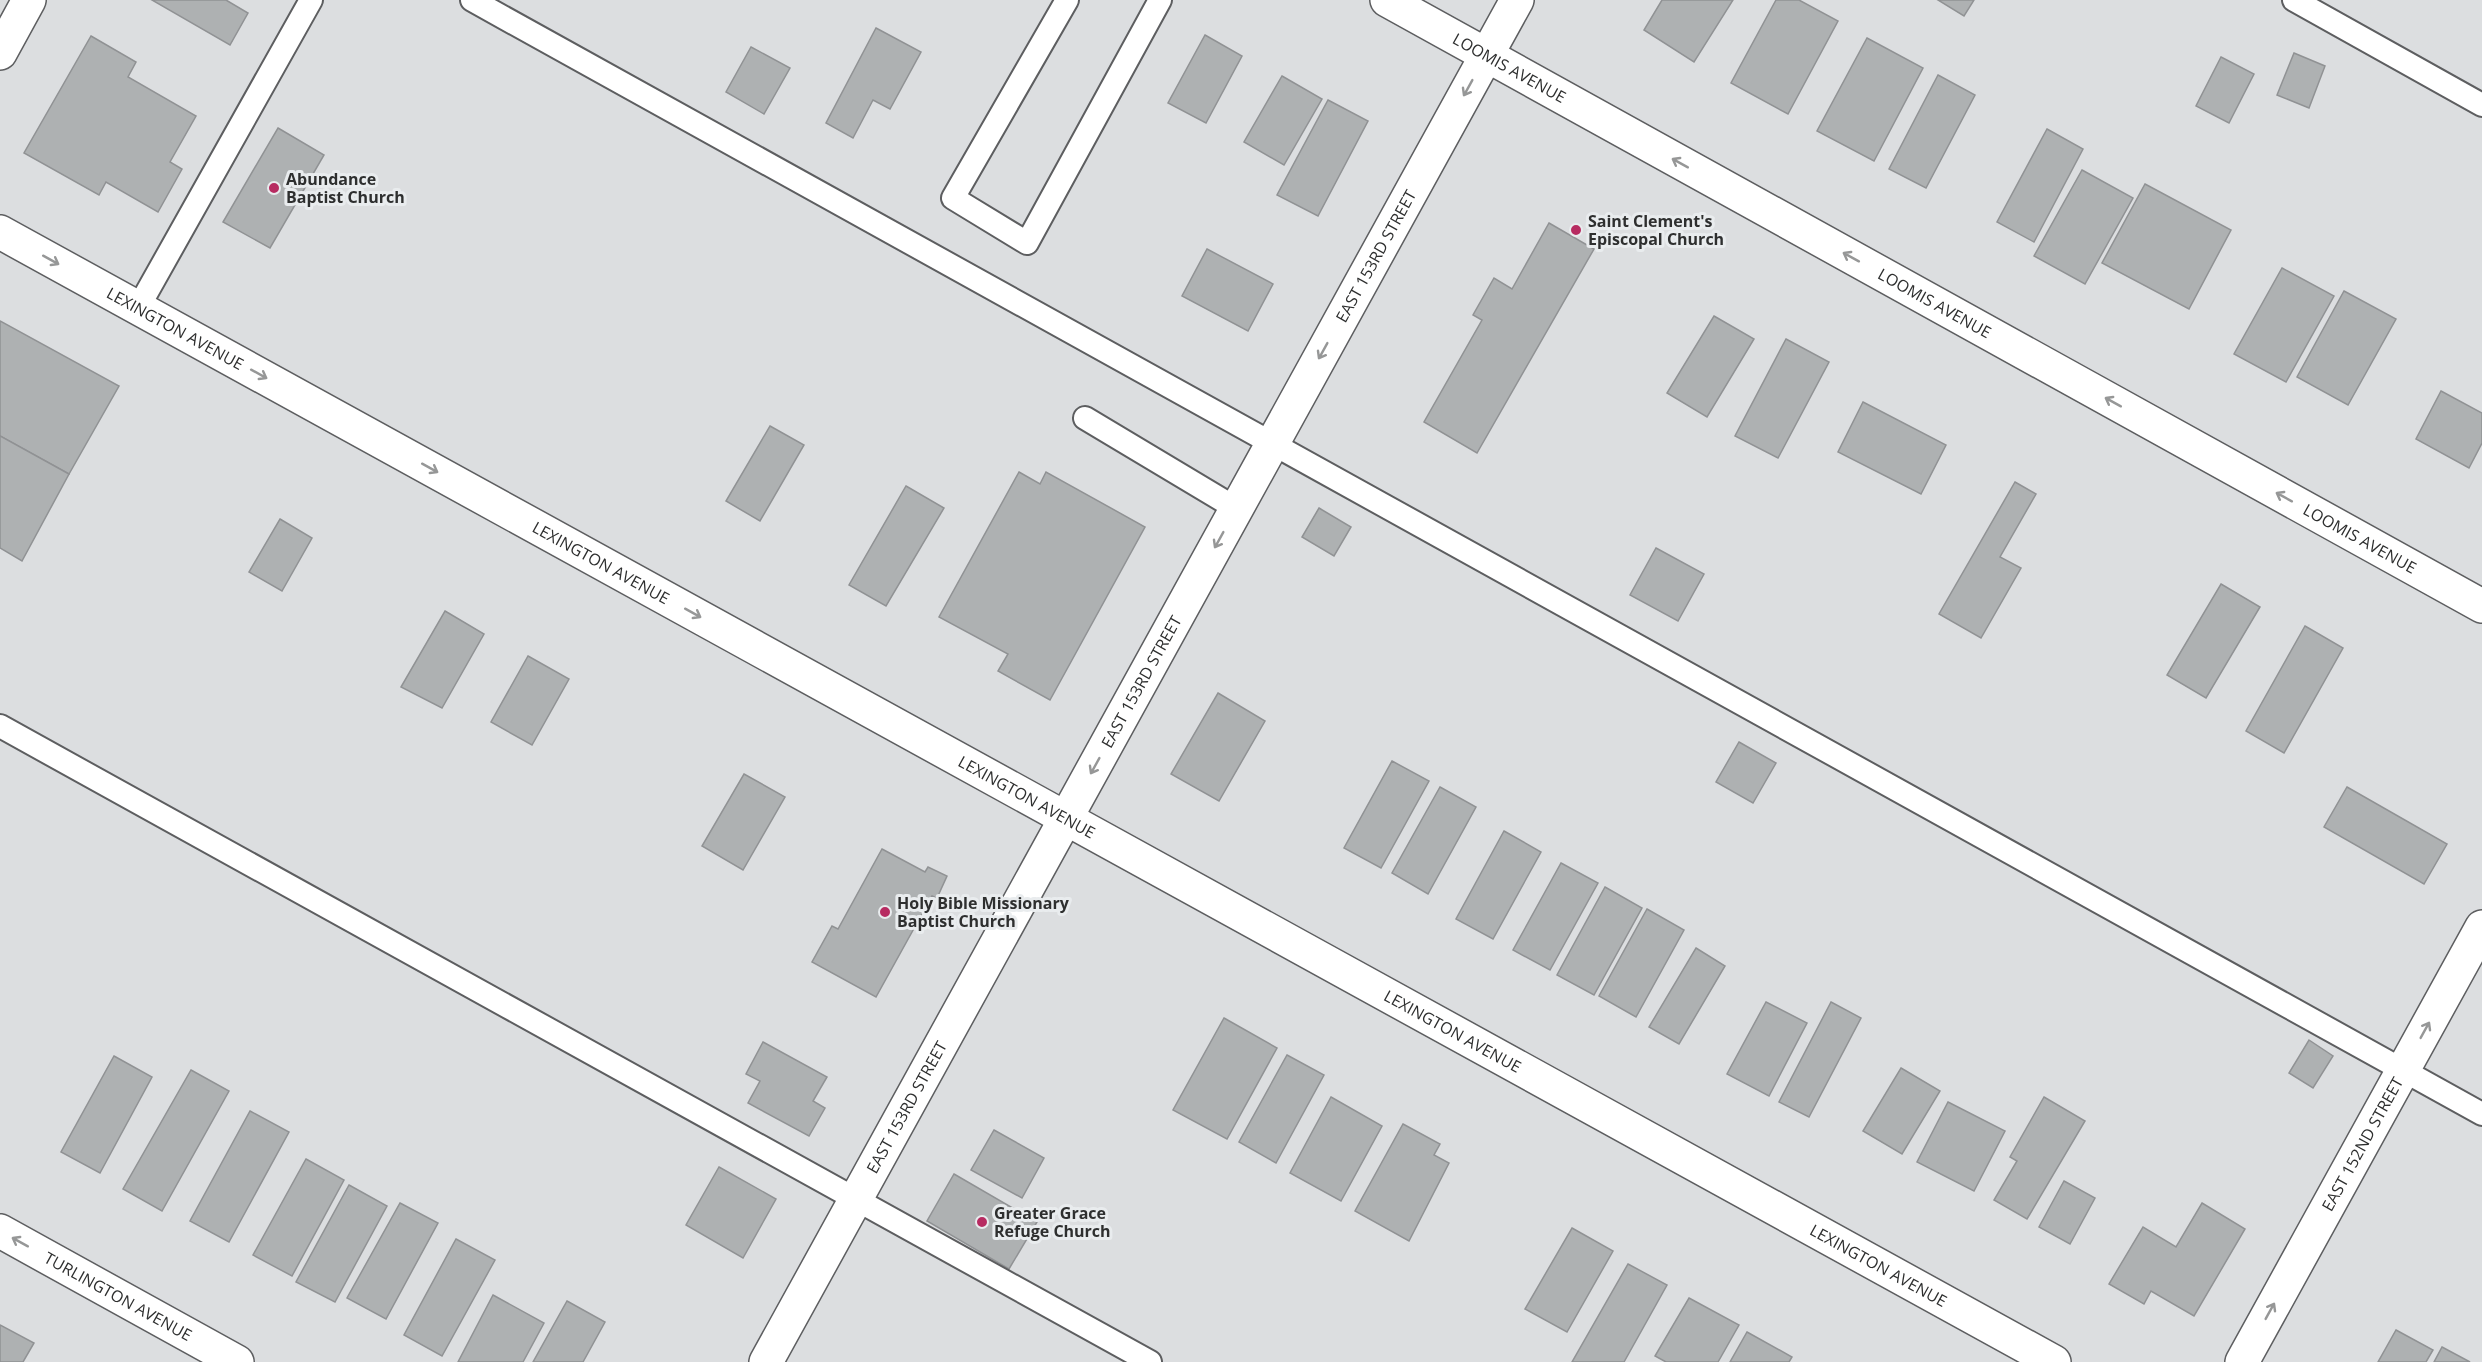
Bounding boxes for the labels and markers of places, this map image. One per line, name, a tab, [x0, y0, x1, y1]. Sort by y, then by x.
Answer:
place label: Abundance Baptist Church	[286, 168, 405, 208]
marker: Abundance Baptist Church	[267, 181, 281, 195]
place label: Saint Clement's Episcopal Church	[1588, 210, 1724, 250]
marker: Saint Clement's Episcopal Church	[1569, 223, 1583, 237]
place label: Holy Bible Missionary Baptist Church	[897, 892, 1070, 932]
marker: Holy Bible Missionary Baptist Church	[878, 905, 892, 919]
place label: Greater Grace Refuge Church	[994, 1202, 1111, 1242]
marker: Greater Grace Refuge Church	[975, 1215, 989, 1229]

